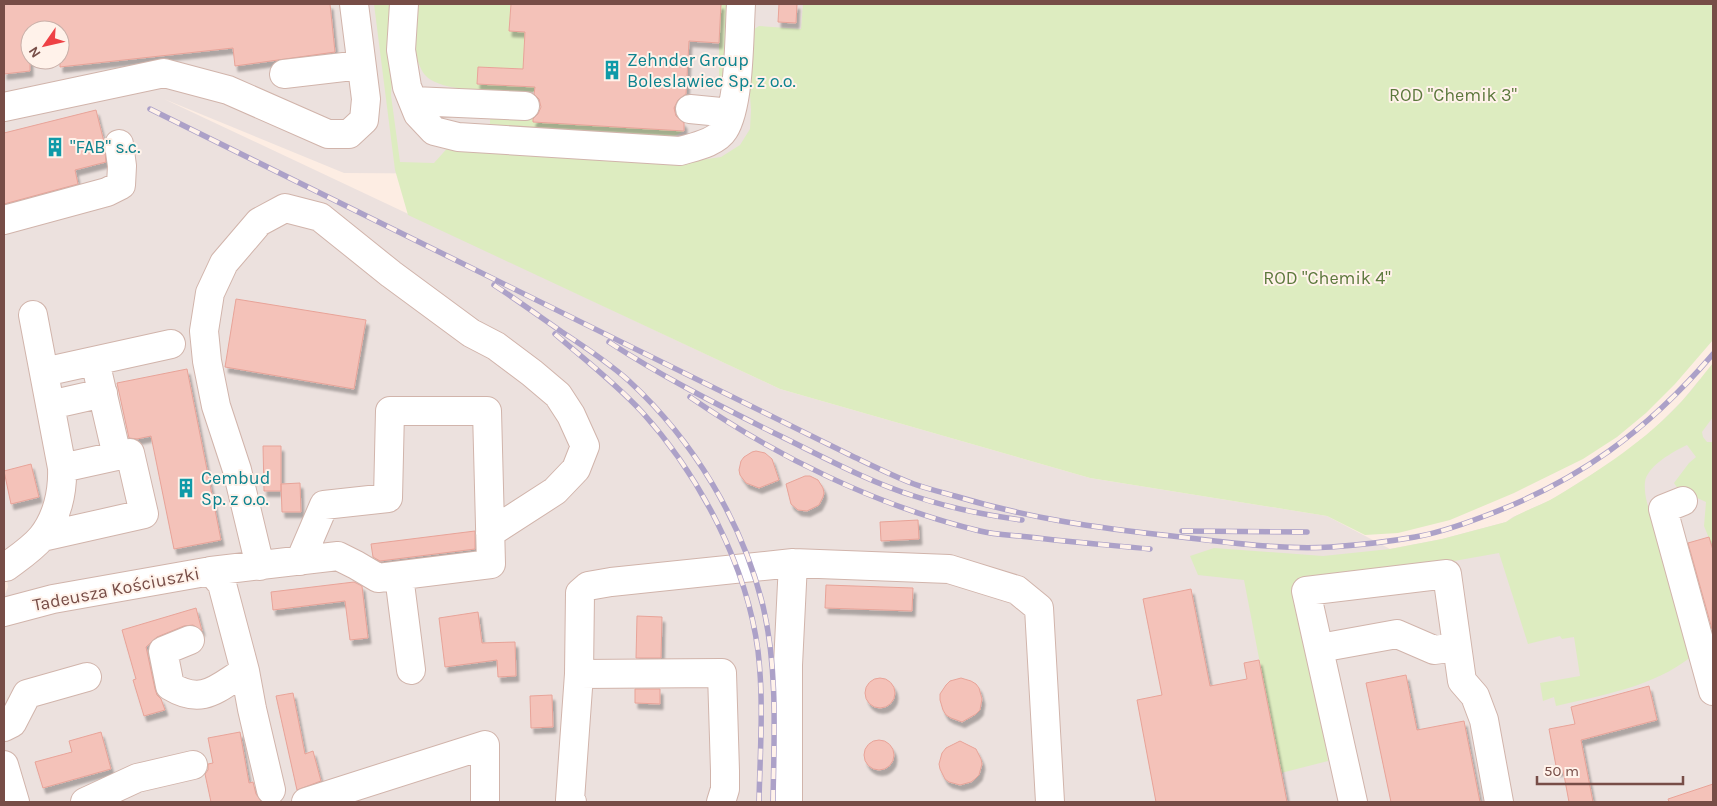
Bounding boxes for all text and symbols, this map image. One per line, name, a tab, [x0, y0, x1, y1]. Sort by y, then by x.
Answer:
north arrow	[20, 20, 70, 70]
text: N	[25, 43, 44, 61]
place label: Zehnder Group Boleslawiec Sp. z o.o.	[627, 49, 796, 92]
building icon: Zehnder Group Boleslawiec Sp. z o.o.	[601, 59, 623, 81]
park label: ROD "Chemik 3"	[1389, 84, 1517, 106]
building icon: "FAB" s.c.	[44, 136, 66, 158]
place label: "FAB" s.c.	[70, 136, 140, 158]
park label: ROD "Chemik 4"	[1263, 267, 1391, 289]
place label: Cembud Sp. z o.o.	[201, 467, 270, 510]
building icon: Cembud Sp. z o.o.	[175, 477, 197, 499]
street label: Tadeusza Kościuszki	[31, 562, 201, 616]
scale bar	[1537, 754, 1683, 786]
text: 50 m	[1544, 762, 1579, 780]

